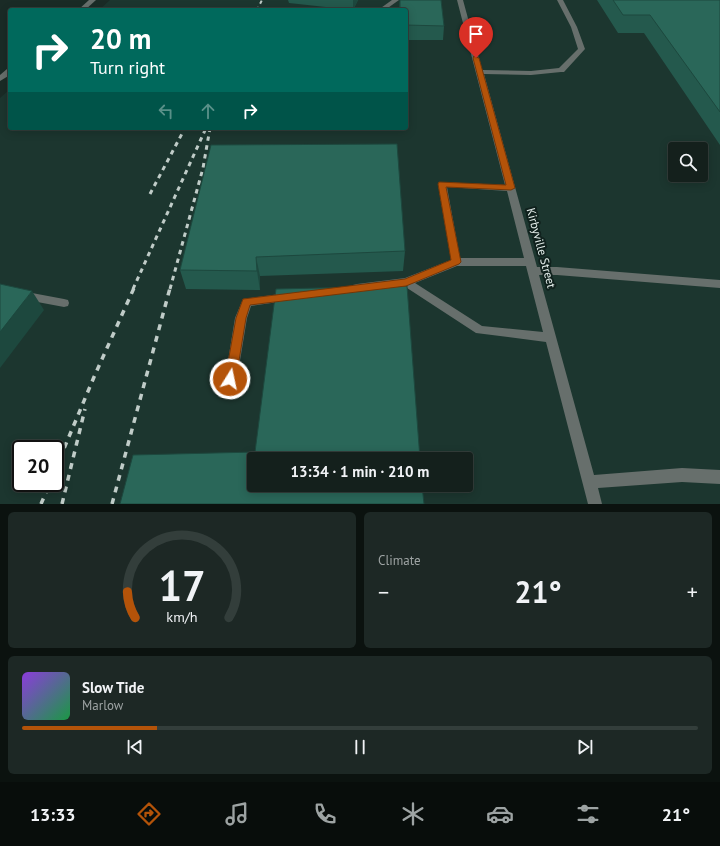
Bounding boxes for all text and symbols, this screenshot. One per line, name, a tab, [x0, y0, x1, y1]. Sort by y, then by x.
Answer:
pin	[459, 17, 493, 58]
text: 20 m	[90, 20, 151, 57]
icon: arrive	[465, 23, 487, 45]
icon: right	[24, 24, 76, 76]
text: Turn right	[90, 56, 165, 79]
icon: left	[155, 100, 177, 122]
icon: ahead	[197, 100, 219, 122]
icon: right	[239, 100, 261, 122]
map controls	[668, 142, 708, 182]
button: search	[668, 142, 708, 182]
street label: Kirbyville Street	[524, 206, 559, 290]
position arrow	[209, 358, 251, 400]
speed limit sign: 20	[12, 440, 64, 492]
text: 13:34 · 1 min · 210 m	[291, 462, 429, 481]
text: Climate	[378, 552, 421, 569]
text: 17	[158, 559, 206, 612]
text: 21°	[514, 572, 562, 611]
text: −	[378, 578, 389, 606]
text: +	[687, 578, 698, 606]
text: km/h	[166, 607, 198, 626]
text: Slow Tide	[82, 678, 144, 697]
text: Marlow	[82, 697, 123, 714]
icon: previous	[124, 736, 146, 758]
icon: pause	[349, 736, 371, 758]
icon: next	[574, 736, 596, 758]
icon: directions	[135, 800, 163, 828]
icon: music	[223, 800, 251, 828]
icon: phone	[311, 800, 339, 828]
icon: climate	[399, 800, 427, 828]
icon: car	[486, 800, 514, 828]
icon: filters	[574, 800, 602, 828]
text: 13:33	[30, 803, 76, 826]
text: 21°	[662, 803, 690, 826]

